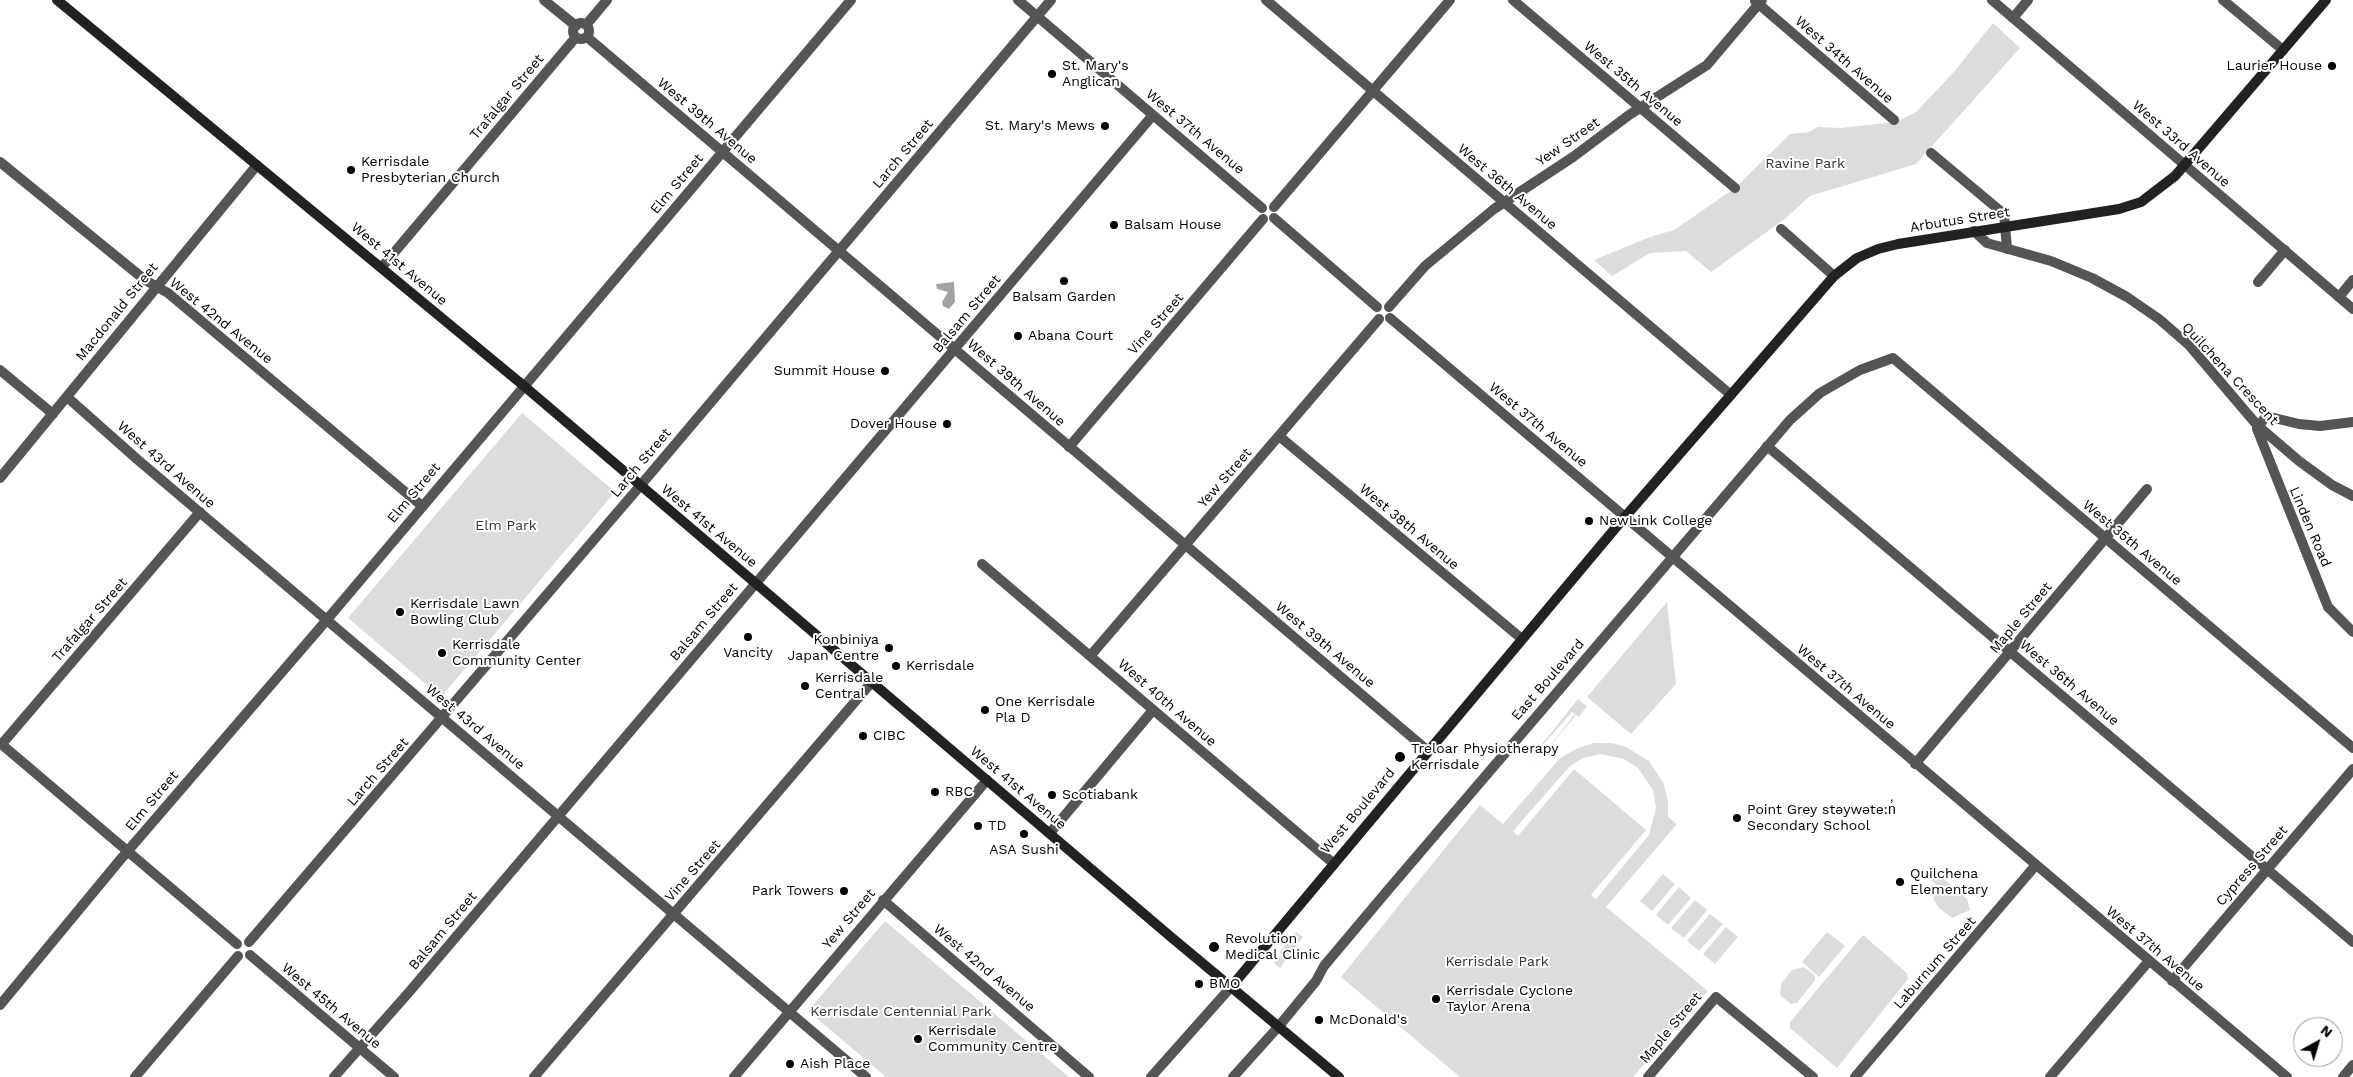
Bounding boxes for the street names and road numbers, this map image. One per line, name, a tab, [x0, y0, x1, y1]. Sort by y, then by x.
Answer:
street label: West 34th Avenue	[1791, 13, 1897, 107]
street label: West 35th Avenue	[1580, 38, 1686, 130]
street label: Trafalgar Street	[466, 51, 548, 143]
street label: West 39th Avenue	[654, 74, 760, 168]
street label: West 37th Avenue	[1142, 86, 1248, 178]
street label: West 33rd Avenue	[2129, 97, 2233, 191]
street label: Yew Street	[1533, 114, 1603, 170]
street label: Larch Street	[869, 116, 937, 192]
street label: West 36th Avenue	[1454, 141, 1560, 233]
street label: Elm Street	[647, 150, 707, 218]
street label: Arbutus Street	[1909, 204, 2011, 236]
street label: West 41st Avenue	[347, 219, 451, 309]
street label: Macdonald Street	[72, 260, 162, 364]
street label: Balsam Street	[929, 271, 1005, 357]
street label: West 42nd Avenue	[166, 274, 276, 368]
street label: Vine Street	[1125, 290, 1187, 358]
street label: Quilchena Crescent	[2178, 319, 2282, 429]
street label: West 39th Avenue	[963, 336, 1069, 430]
street label: West 37th Avenue	[1485, 379, 1591, 471]
street label: West 43rd Avenue	[114, 418, 218, 512]
street label: Larch Street	[607, 425, 675, 501]
street label: Yew Street	[1195, 445, 1255, 511]
street label: Elm Street	[384, 459, 444, 527]
street label: West 38th Avenue	[1356, 480, 1462, 574]
street label: West 41st Avenue	[657, 481, 761, 571]
street label: Linden Road	[2286, 484, 2334, 570]
street label: West 35th Avenue	[2079, 497, 2185, 589]
street label: Trafalgar Street	[49, 574, 131, 666]
street label: Balsam Street	[666, 579, 742, 665]
street label: Maple Street	[1986, 579, 2056, 657]
street label: West 39th Avenue	[1272, 598, 1378, 692]
street label: East Boulevard	[1508, 636, 1588, 724]
street label: West 36th Avenue	[2016, 637, 2122, 729]
street label: West 37th Avenue	[1793, 641, 1899, 733]
street label: West 40th Avenue	[1114, 656, 1220, 750]
street label: West 43rd Avenue	[422, 681, 528, 773]
street label: Larch Street	[344, 734, 412, 810]
street label: West 41st Avenue	[966, 743, 1070, 833]
street label: West Boulevard	[1317, 765, 1399, 857]
street label: Elm Street	[122, 767, 182, 835]
street label: Cypress Street	[2213, 822, 2291, 910]
street label: Vine Street	[662, 837, 724, 905]
street label: Yew Street	[819, 885, 879, 953]
street label: Balsam Street	[405, 888, 481, 974]
street label: West 37th Avenue	[2102, 903, 2208, 995]
street label: Laburnum Street	[1890, 913, 1980, 1013]
street label: West 42nd Avenue	[930, 921, 1038, 1015]
street label: West 45th Avenue	[278, 960, 384, 1052]
street label: Maple Street	[1636, 989, 1706, 1067]

